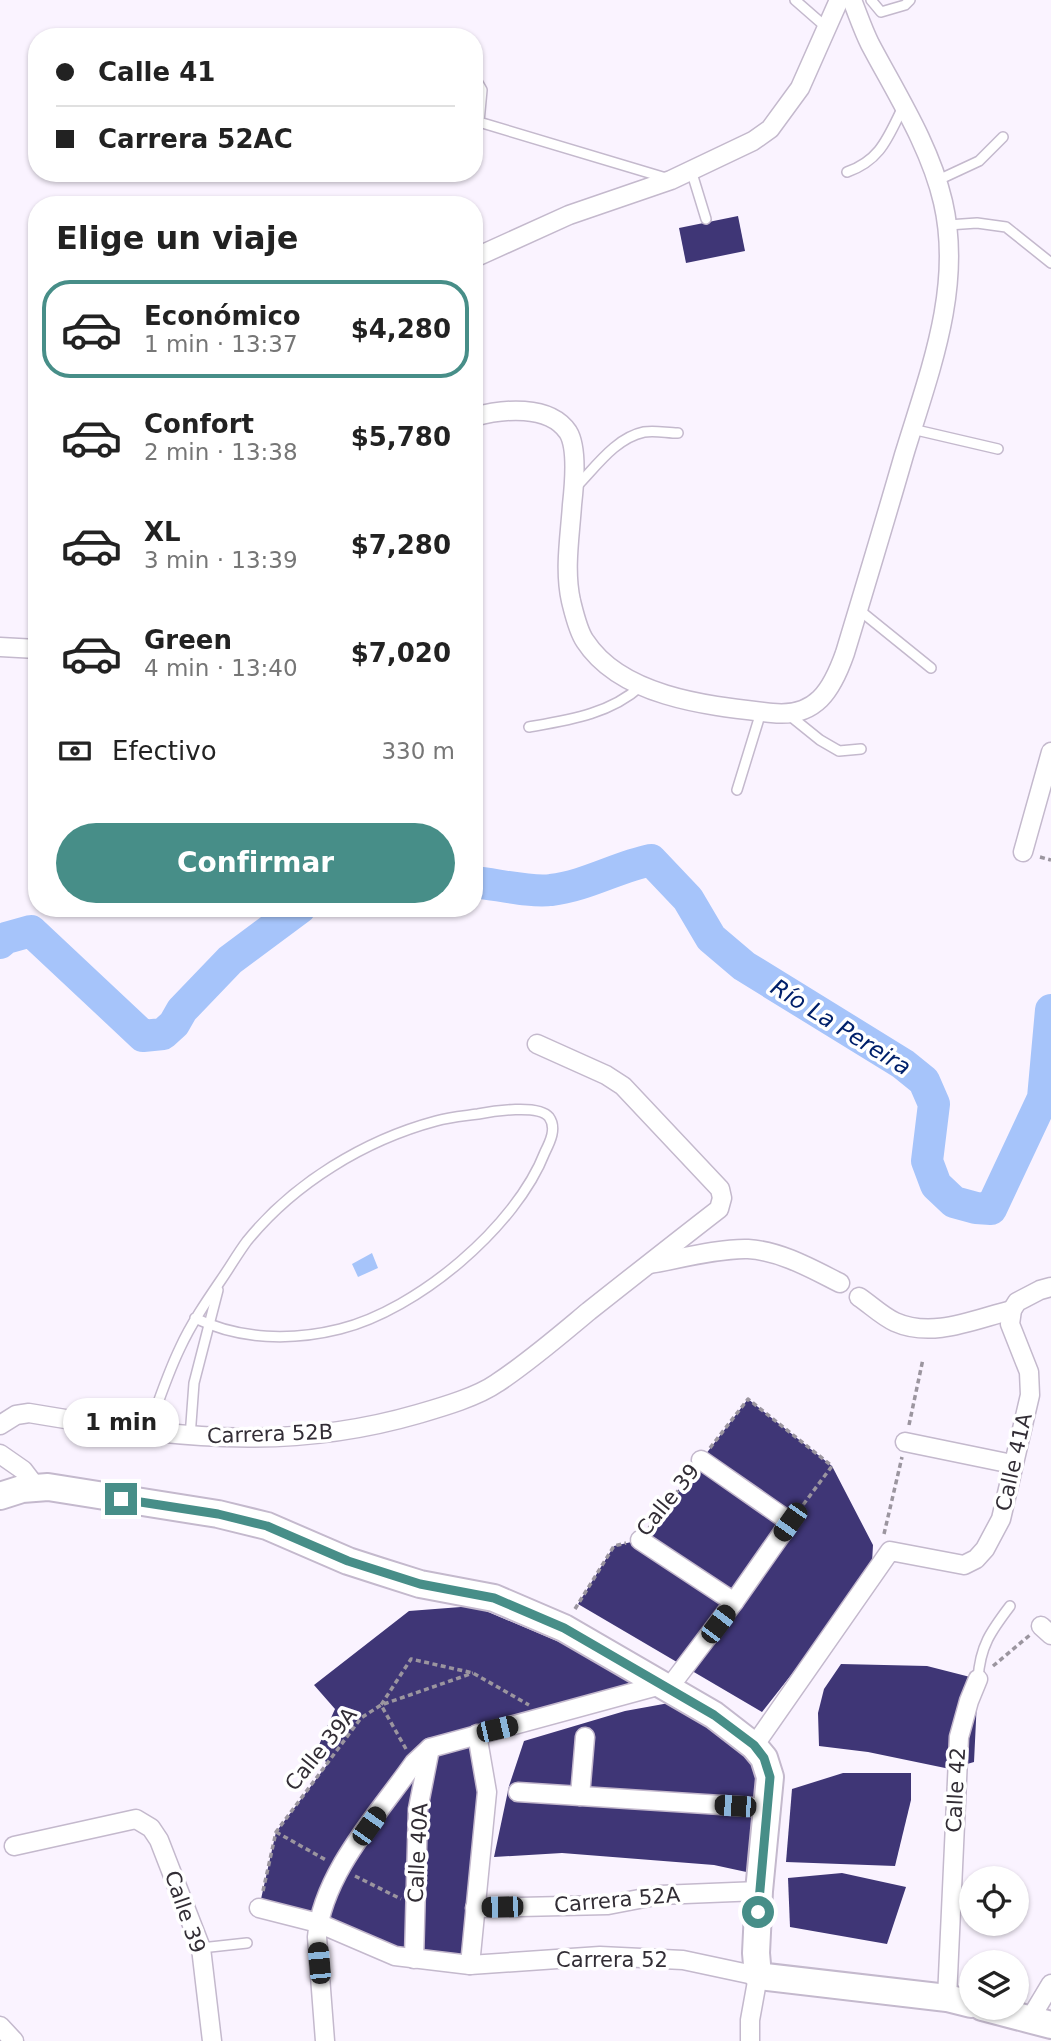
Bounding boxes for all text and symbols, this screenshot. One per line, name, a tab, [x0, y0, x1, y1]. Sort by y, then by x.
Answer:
text: Calle 41	[98, 57, 215, 87]
text: Carrera 52AC	[98, 124, 293, 154]
text: Elige un viaje	[56, 219, 298, 257]
icon: car	[60, 298, 123, 361]
text: Económico	[144, 301, 301, 331]
text: $4,280	[351, 314, 451, 344]
text: 1 min · 13:37	[144, 331, 298, 357]
icon: car	[60, 406, 123, 469]
text: Confort	[144, 409, 254, 439]
text: $5,780	[351, 422, 451, 452]
text: 2 min · 13:38	[144, 439, 298, 465]
icon: car	[60, 514, 123, 577]
text: XL	[144, 517, 181, 547]
text: $7,280	[351, 530, 451, 560]
text: 3 min · 13:39	[144, 547, 298, 573]
icon: car	[60, 622, 123, 685]
text: Green	[144, 625, 232, 655]
text: $7,020	[351, 638, 451, 668]
text: 4 min · 13:40	[144, 655, 298, 681]
icon: cash	[56, 732, 94, 770]
text: Efectivo	[112, 736, 217, 766]
text: 330 m	[381, 738, 455, 764]
button: Confirmar	[56, 823, 455, 903]
water label: Río La Pereira	[766, 974, 916, 1080]
callout: 1 min	[63, 1398, 179, 1446]
text: 1 min	[85, 1409, 157, 1435]
street label: Calle 41A	[991, 1410, 1037, 1513]
street label: Carrera 52B	[207, 1420, 333, 1448]
street label: Calle 39	[632, 1459, 704, 1541]
route end	[105, 1483, 137, 1515]
car	[770, 1499, 811, 1545]
car	[697, 1601, 740, 1647]
street label: Calle 39A	[280, 1702, 362, 1795]
car	[475, 1714, 520, 1744]
street label: Calle 42	[942, 1747, 970, 1833]
car	[714, 1794, 757, 1818]
street label: Calle 40A	[403, 1802, 433, 1904]
car	[349, 1803, 390, 1849]
map controls	[959, 1866, 1029, 2020]
button: locate	[959, 1866, 1029, 1936]
street label: Calle 39	[160, 1868, 210, 1956]
street label: Carrera 52A	[553, 1882, 682, 1917]
car	[481, 1896, 524, 1918]
route start	[742, 1896, 774, 1928]
car	[307, 1941, 332, 1985]
street label: Carrera 52	[556, 1948, 668, 1972]
button: layers	[959, 1950, 1029, 2020]

